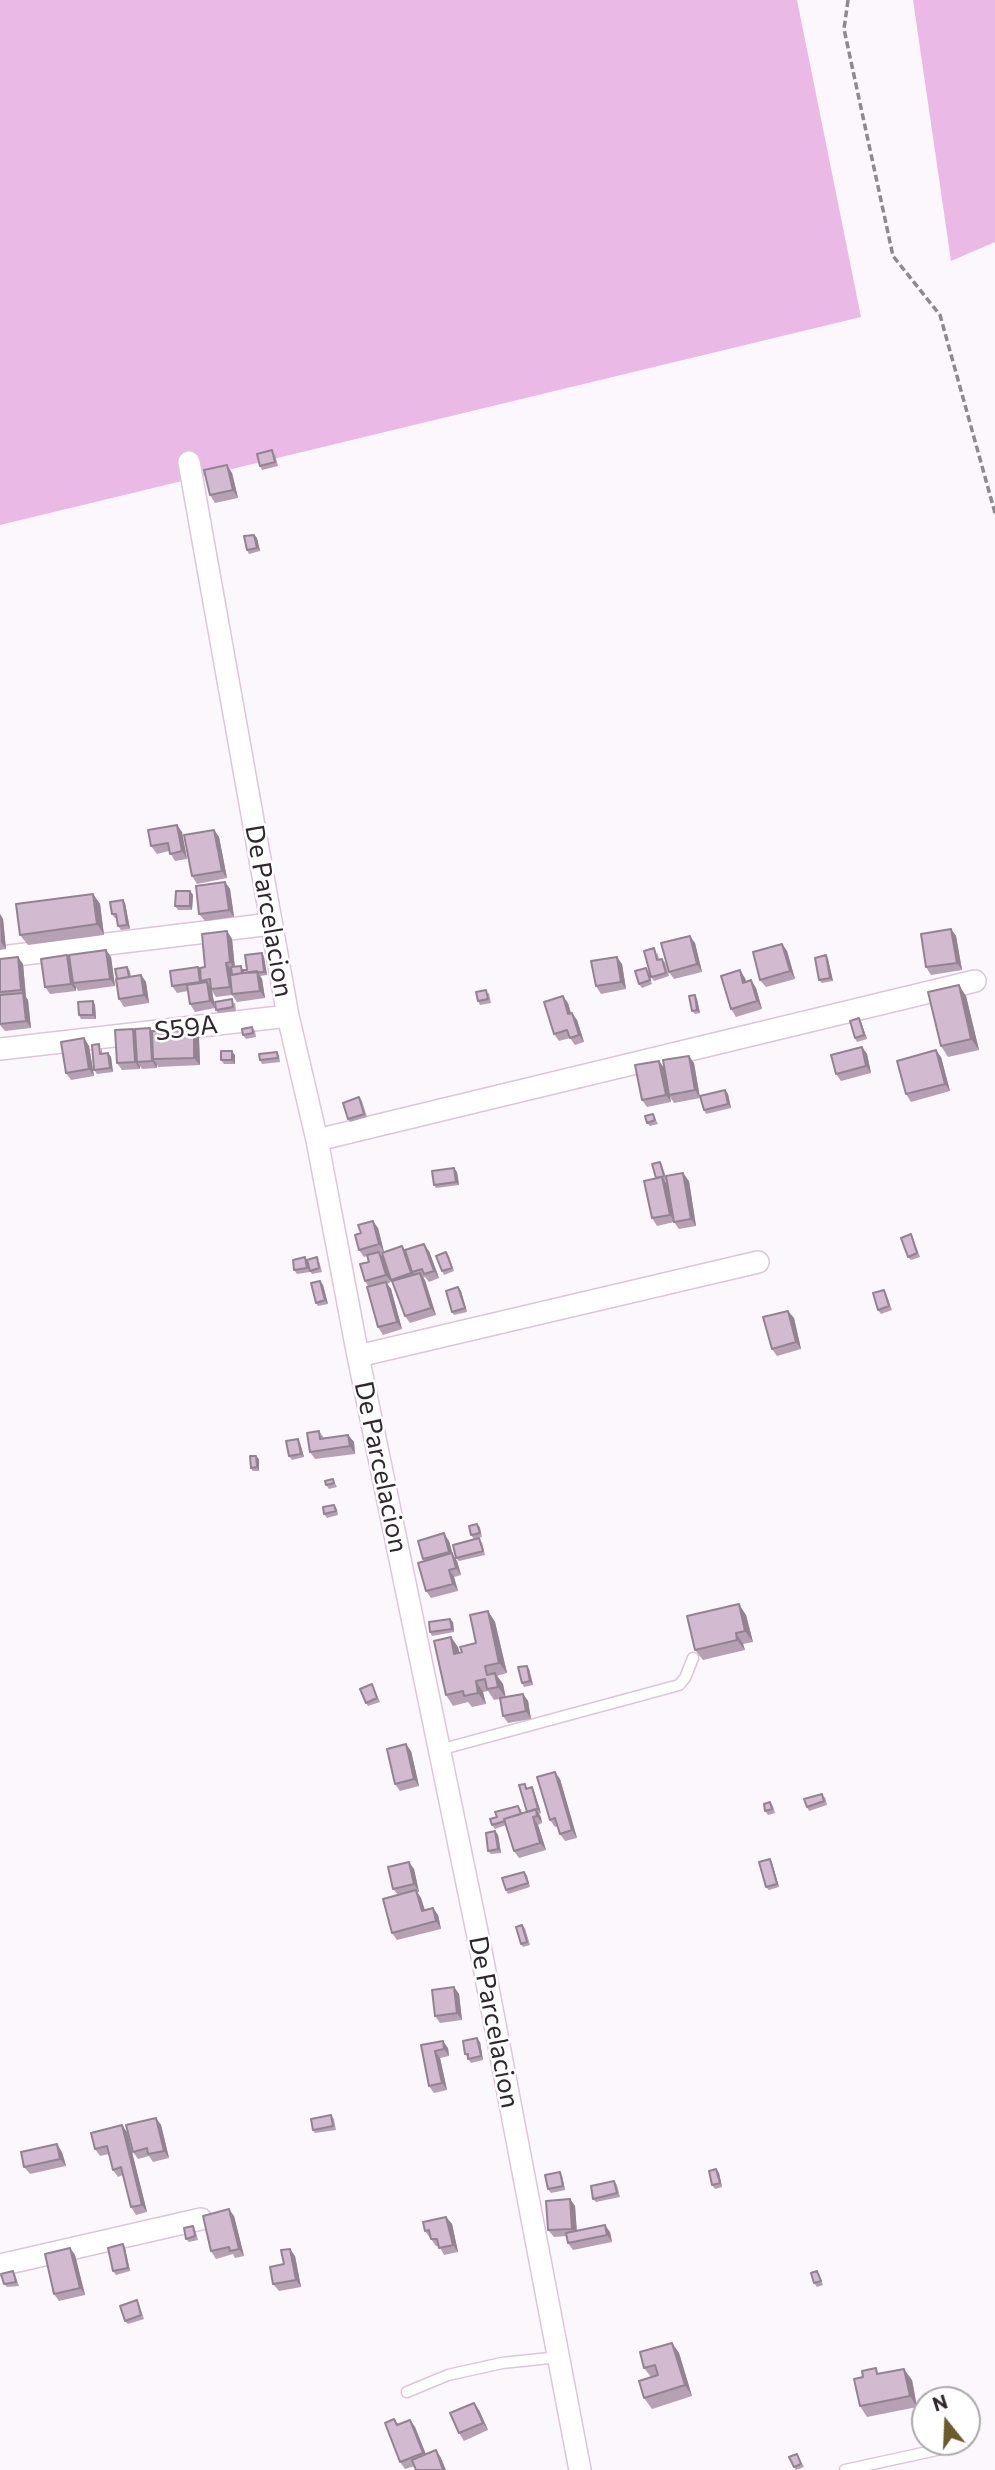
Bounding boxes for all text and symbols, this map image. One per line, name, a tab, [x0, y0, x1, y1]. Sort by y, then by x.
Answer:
street label: De Parcelacion	[238, 822, 300, 1000]
street label: S59A	[153, 1009, 219, 1047]
street label: De Parcelacion	[348, 1378, 414, 1556]
street label: De Parcelacion	[462, 1933, 526, 2111]
north arrow	[911, 2386, 981, 2456]
text: N	[930, 2389, 950, 2416]

